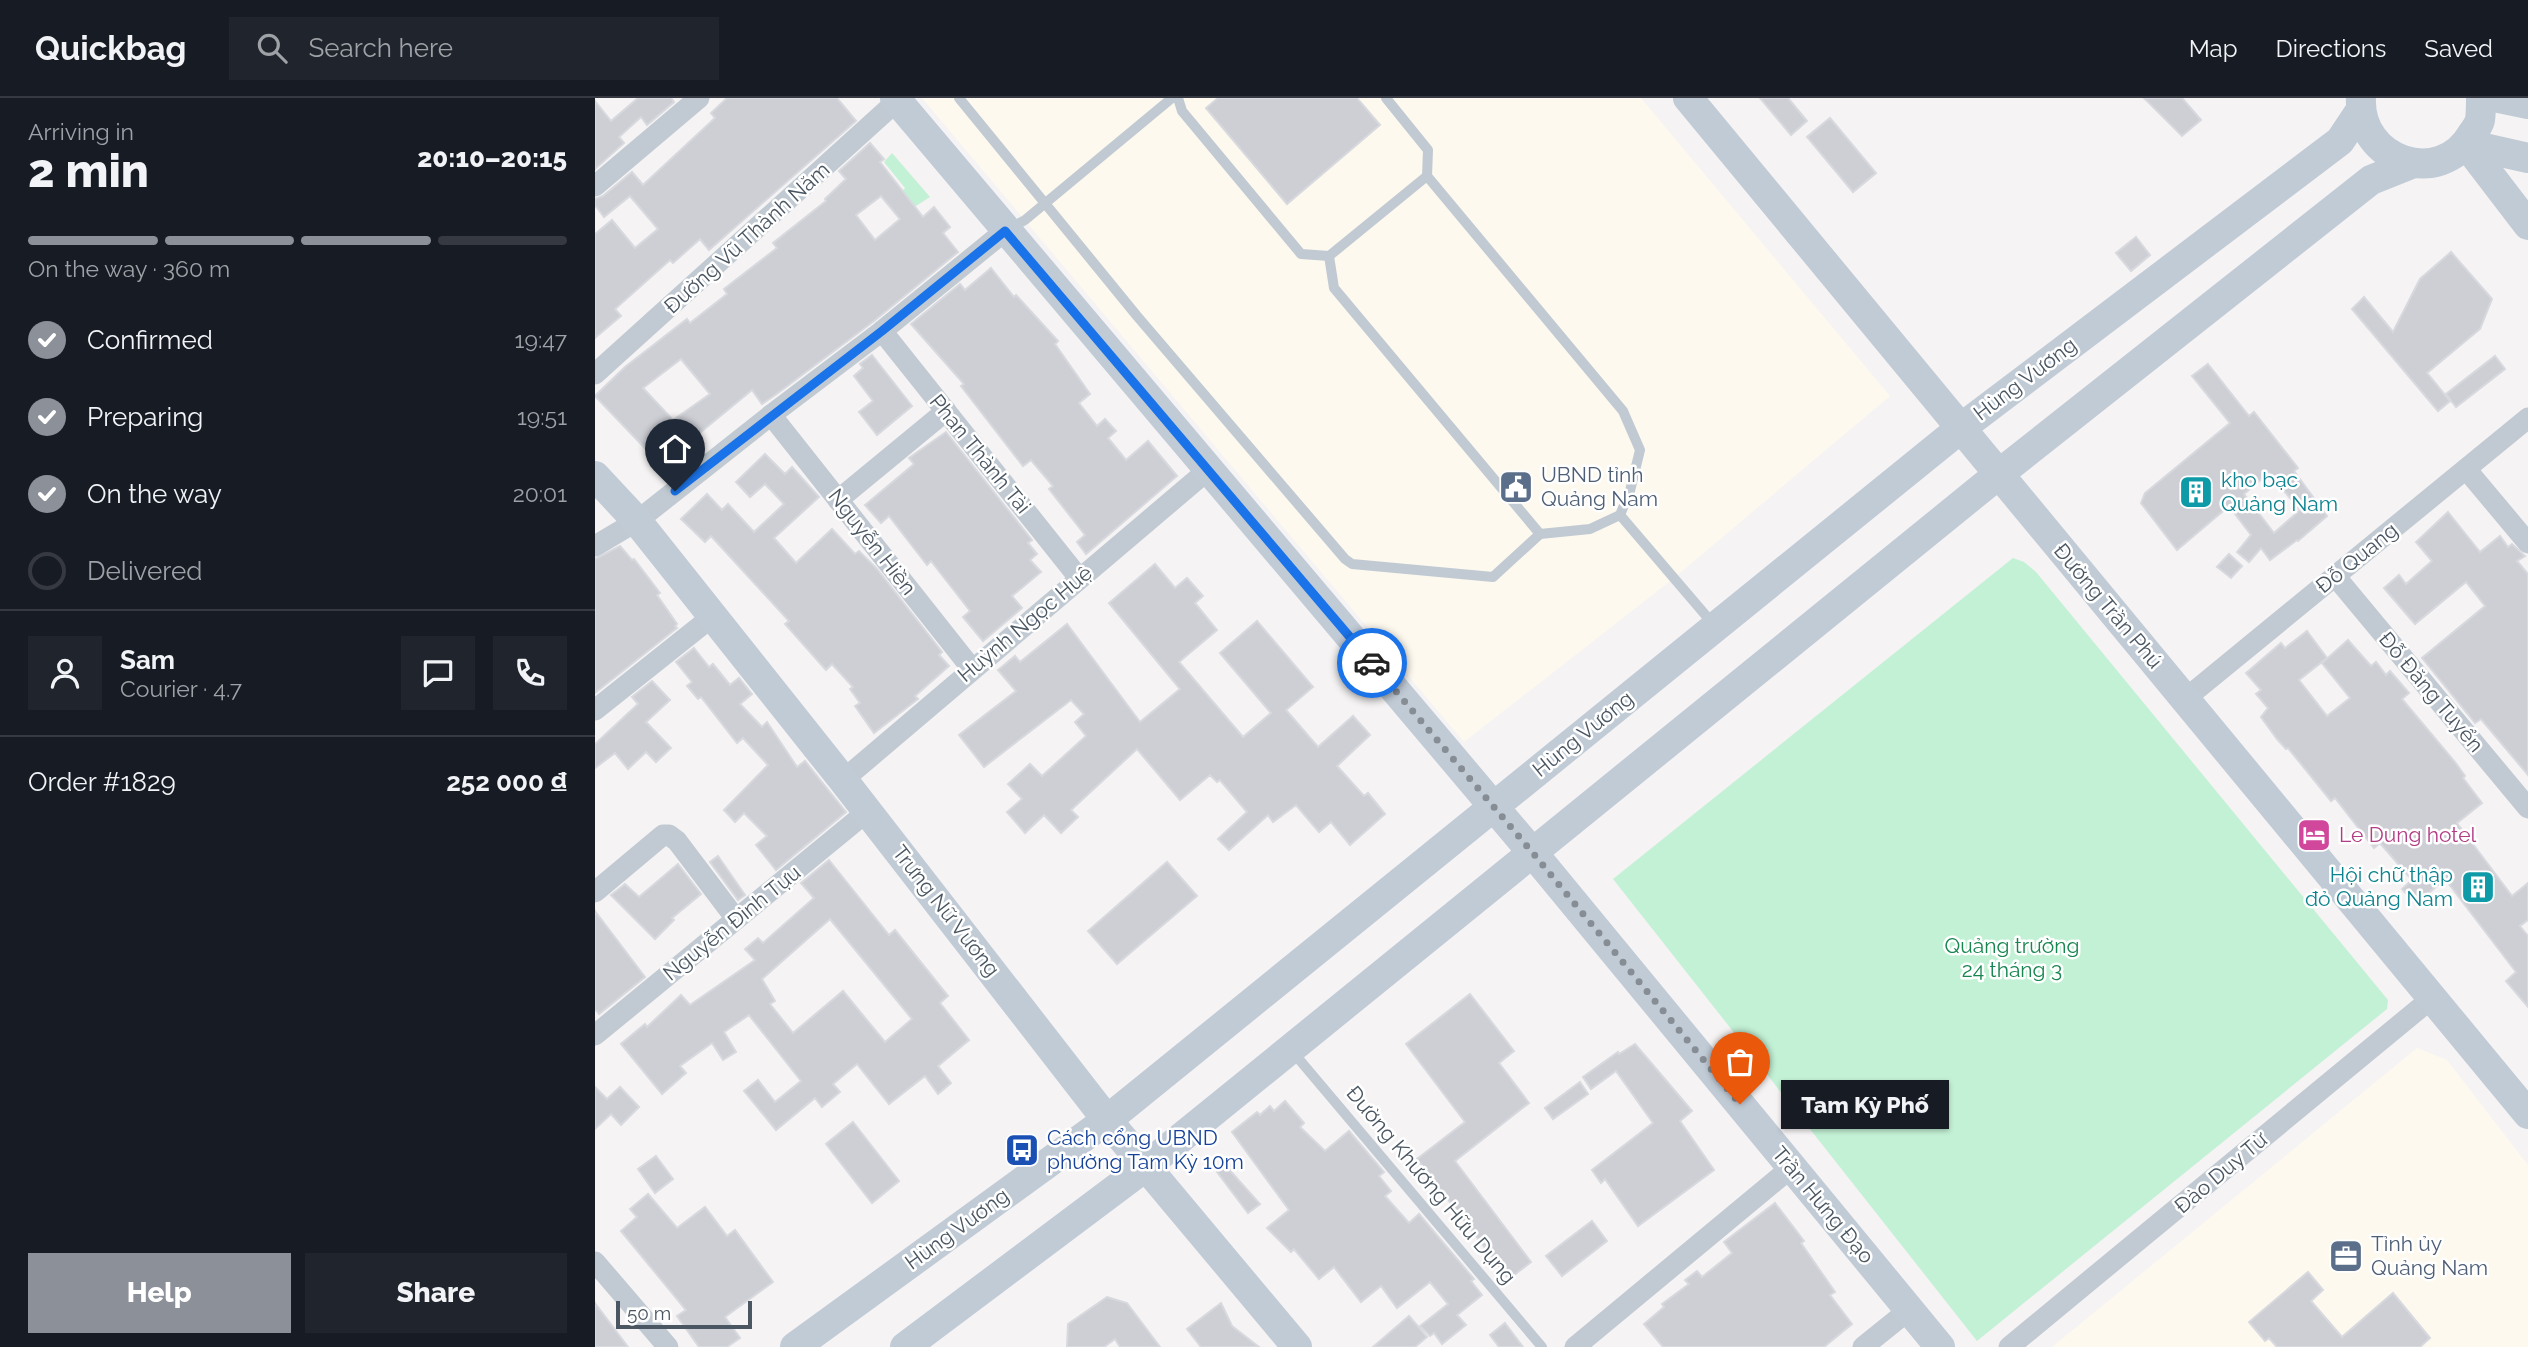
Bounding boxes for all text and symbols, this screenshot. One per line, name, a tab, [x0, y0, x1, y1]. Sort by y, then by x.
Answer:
search box	[229, 17, 719, 80]
text: Quickbag	[35, 29, 187, 68]
icon: search	[253, 29, 291, 67]
text: Search here	[309, 33, 453, 63]
text: Map	[2189, 34, 2238, 63]
text: Directions	[2276, 34, 2386, 63]
text: Saved	[2424, 34, 2493, 63]
text: Arriving in	[28, 118, 134, 145]
text: 20:10–20:15	[417, 143, 567, 173]
text: 2 min	[28, 144, 149, 198]
street label: Đường Vũ Thành Năm	[659, 157, 834, 318]
text: On the way · 360 m	[28, 255, 230, 282]
icon: check	[28, 321, 66, 359]
text: Confirmed	[87, 325, 213, 355]
text: 19:47	[515, 326, 567, 353]
street label: Hùng Vương	[1968, 332, 2081, 425]
street label: Phan Thành Tài	[925, 389, 1036, 518]
icon: check	[28, 398, 66, 436]
text: Preparing	[87, 402, 203, 432]
text: 19:51	[517, 403, 567, 430]
pin	[645, 419, 705, 491]
icon: home	[656, 430, 694, 468]
place label: UBND tỉnh Quảng Nam	[1541, 462, 1658, 511]
place label: kho bạc Quảng Nam	[2221, 467, 2338, 516]
public building icon: UBND tỉnh Quảng Nam	[1497, 468, 1535, 506]
building icon: kho bạc Quảng Nam	[2177, 473, 2215, 511]
icon: check	[28, 475, 66, 513]
text: On the way	[87, 479, 222, 509]
text: 20:01	[513, 480, 567, 507]
street label: Nguyễn Hiền	[823, 484, 921, 600]
street label: Đỗ Quang	[2311, 517, 2403, 598]
street label: Đường Trần Phú	[2049, 538, 2168, 673]
text: Delivered	[87, 556, 202, 586]
street label: Huỳnh Ngọc Huệ	[952, 560, 1097, 687]
street label: Đỗ Đăng Tuyển	[2374, 627, 2489, 757]
courier	[1337, 628, 1407, 698]
button: person	[28, 636, 102, 710]
button: chat	[401, 636, 475, 710]
button: phone	[493, 636, 567, 710]
icon: car	[1353, 644, 1391, 682]
text: Sam	[120, 645, 175, 675]
text: Courier · 4.7	[120, 675, 242, 702]
street label: Hùng Vương	[1527, 685, 1638, 782]
text: Order #1829	[28, 767, 176, 797]
text: 252 000 ₫	[446, 767, 567, 797]
hotel icon: Le Dung hotel	[2295, 816, 2333, 854]
place label: Le Dung hotel	[2339, 822, 2477, 847]
street label: Trưng Nữ Vương	[888, 840, 1005, 981]
street label: Nguyễn Đình Tựu	[658, 860, 805, 986]
place label: Hội chữ thập đỏ Quảng Nam	[2305, 862, 2453, 911]
building icon: Hội chữ thập đỏ Quảng Nam	[2459, 868, 2497, 906]
park label: Quảng trường 24 tháng 3	[1945, 933, 2079, 982]
pin	[1710, 1032, 1770, 1104]
icon: bag	[1721, 1043, 1759, 1081]
callout: Tam Kỳ Phố	[1782, 1080, 1950, 1128]
street label: Đường Khương Hữu Dụng	[1341, 1081, 1521, 1289]
text: Tam Kỳ Phố	[1801, 1091, 1929, 1118]
place label: Cách cổng UBND phường Tam Kỳ 10m	[1047, 1125, 1244, 1174]
street label: Đào Duy Từ	[2169, 1126, 2273, 1218]
bus stop icon: Cách cổng UBND phường Tam Kỳ 10m	[1003, 1131, 1041, 1169]
street label: Trần Hưng Đạo	[1767, 1141, 1880, 1268]
street label: Hùng Vương	[900, 1183, 1014, 1275]
place label: Tỉnh ủy Quảng Nam	[2371, 1231, 2488, 1280]
office icon: Tỉnh ủy Quảng Nam	[2327, 1237, 2365, 1275]
button: Help	[28, 1253, 291, 1333]
button: Share	[305, 1253, 567, 1333]
scale bar	[616, 1298, 753, 1330]
text: 50 m	[627, 1302, 671, 1324]

